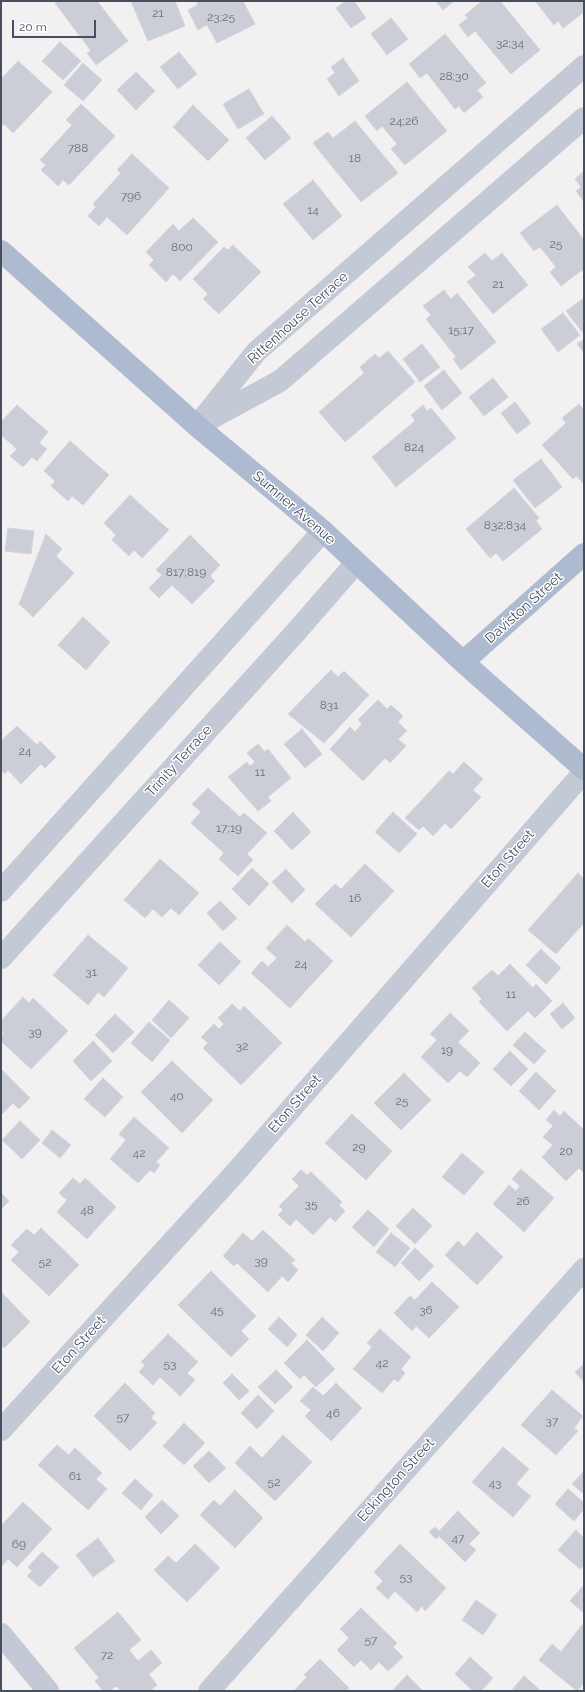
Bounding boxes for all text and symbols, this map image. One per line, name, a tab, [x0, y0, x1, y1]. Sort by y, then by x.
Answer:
house number: 21	[152, 6, 164, 20]
house number: 23;25	[207, 10, 235, 24]
scale bar	[14, 12, 98, 38]
text: 20 m	[19, 20, 47, 34]
house number: 32;34	[496, 36, 524, 50]
house number: 28;30	[439, 69, 469, 83]
house number: 24;26	[390, 114, 418, 128]
house number: 788	[68, 141, 88, 155]
house number: 18	[349, 151, 361, 165]
house number: 796	[121, 189, 141, 203]
house number: 14	[307, 203, 319, 217]
house number: 25	[550, 237, 562, 251]
house number: 800	[171, 240, 193, 254]
street label: Rittenhouse Terrace	[244, 268, 352, 368]
house number: 21	[492, 277, 504, 291]
house number: 15;17	[448, 323, 474, 337]
house number: 824	[404, 440, 424, 454]
street label: Sumner Avenue	[249, 468, 339, 548]
house number: 832;834	[484, 518, 526, 532]
house number: 817;819	[166, 565, 206, 579]
street label: Daviston Street	[482, 569, 566, 647]
house number: 831	[320, 698, 338, 712]
street label: Trinity Terrace	[142, 722, 216, 800]
house number: 24	[19, 744, 31, 758]
house number: 11	[255, 765, 265, 779]
house number: 17;19	[216, 821, 242, 835]
street label: Eton Street	[478, 826, 538, 892]
house number: 16	[349, 891, 361, 905]
house number: 24	[295, 957, 307, 971]
house number: 31	[85, 965, 97, 979]
house number: 11	[506, 987, 516, 1001]
house number: 39	[28, 1025, 42, 1039]
house number: 32	[236, 1039, 248, 1053]
house number: 19	[441, 1043, 453, 1057]
street label: Eton Street	[265, 1071, 325, 1137]
house number: 40	[170, 1089, 184, 1103]
house number: 25	[396, 1094, 408, 1108]
house number: 29	[352, 1140, 366, 1154]
house number: 20	[559, 1144, 573, 1158]
house number: 42	[133, 1146, 145, 1160]
house number: 26	[516, 1194, 530, 1208]
house number: 35	[305, 1197, 317, 1211]
house number: 48	[80, 1203, 94, 1217]
house number: 39	[254, 1254, 268, 1268]
house number: 52	[39, 1255, 51, 1269]
house number: 45	[210, 1303, 224, 1317]
house number: 36	[419, 1303, 433, 1317]
street label: Eton Street	[49, 1313, 109, 1377]
house number: 42	[376, 1356, 388, 1370]
house number: 53	[164, 1357, 176, 1371]
house number: 46	[326, 1406, 340, 1420]
house number: 57	[117, 1410, 129, 1424]
house number: 37	[546, 1414, 558, 1428]
street label: Eckington Street	[354, 1435, 438, 1525]
house number: 61	[69, 1469, 81, 1483]
house number: 52	[268, 1475, 280, 1489]
house number: 43	[489, 1476, 501, 1490]
house number: 47	[452, 1531, 464, 1545]
house number: 69	[12, 1537, 26, 1551]
house number: 53	[400, 1570, 412, 1584]
house number: 57	[365, 1633, 377, 1647]
house number: 72	[101, 1648, 113, 1662]

